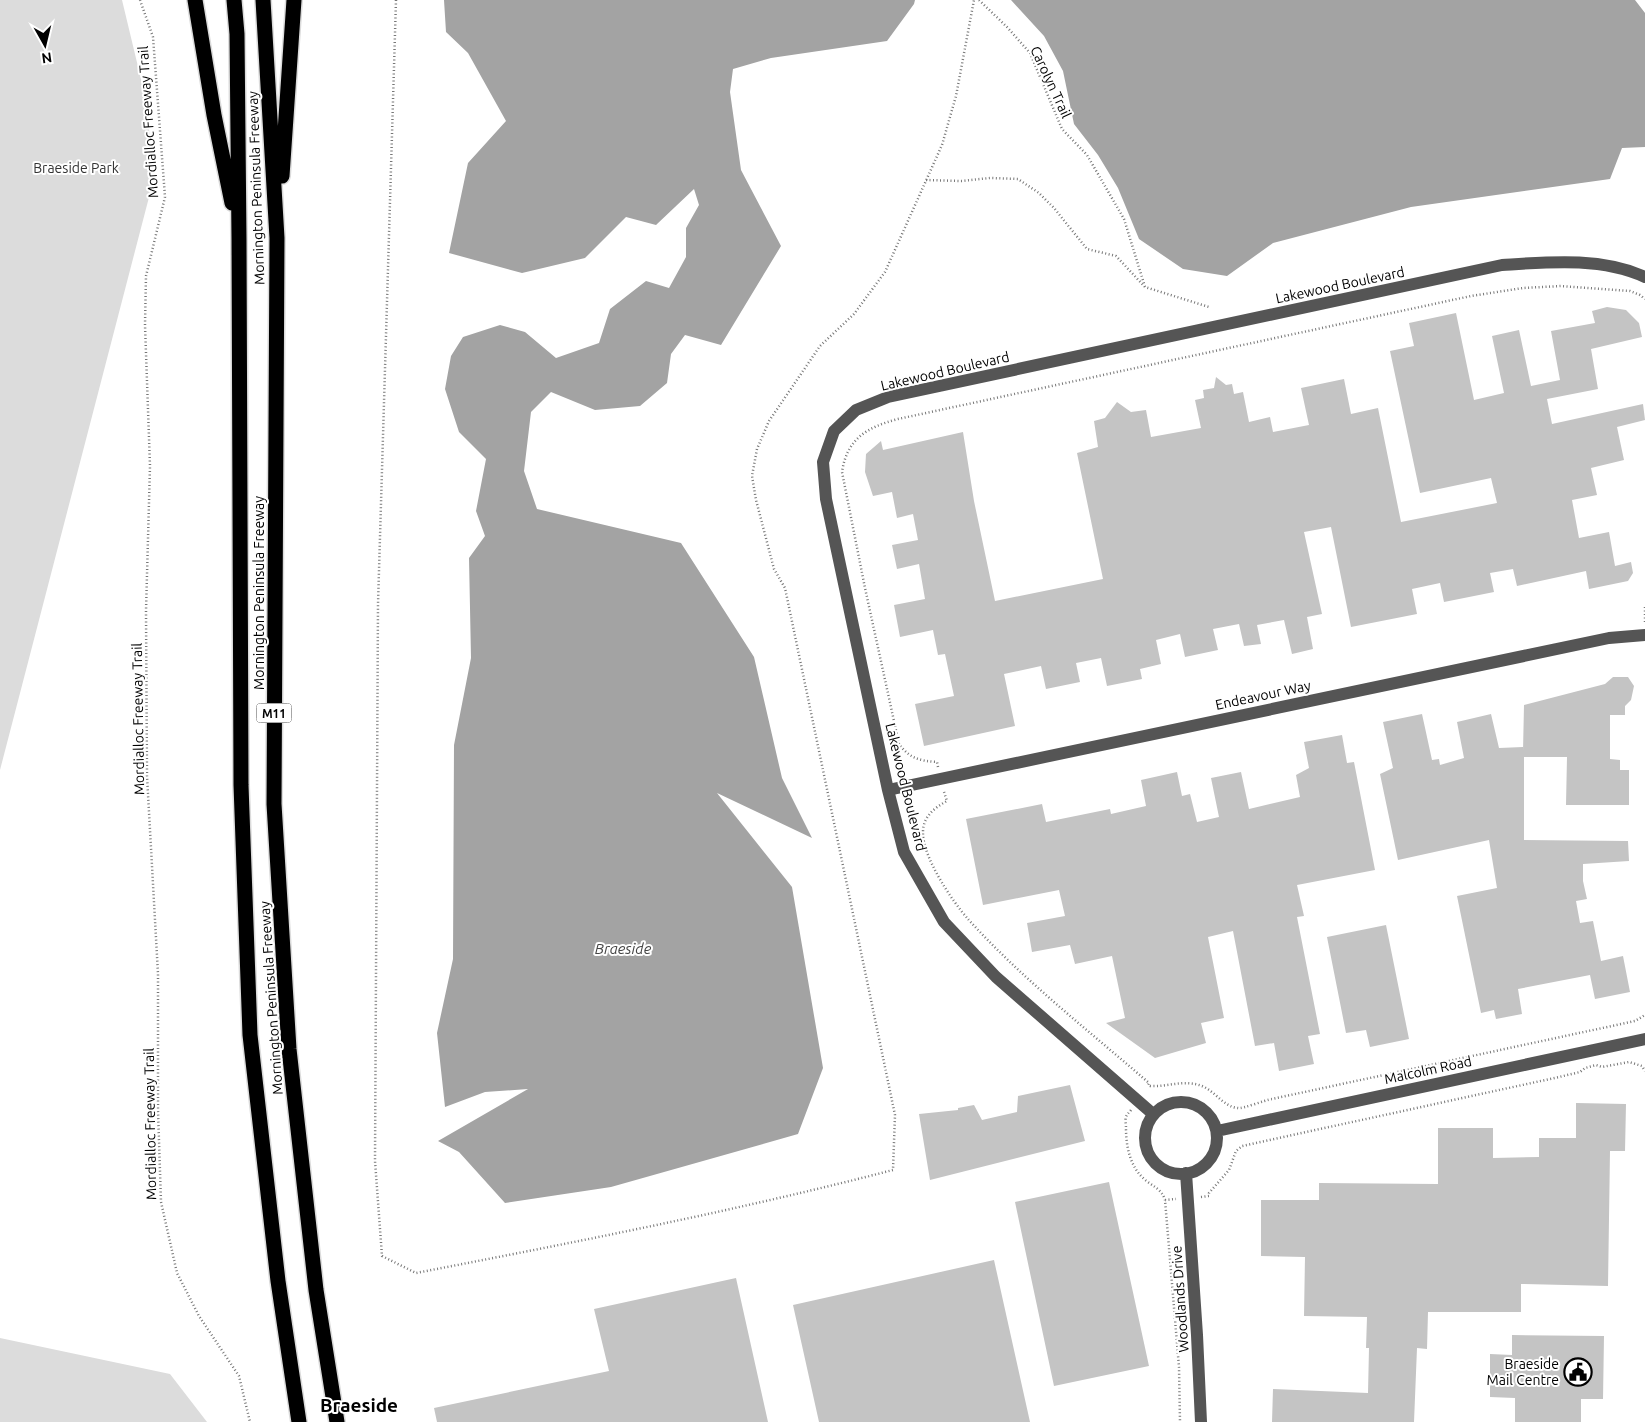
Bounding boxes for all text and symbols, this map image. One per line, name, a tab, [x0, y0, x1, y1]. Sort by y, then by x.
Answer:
north arrow	[20, 20, 70, 70]
street label: Carolyn Trail	[1027, 43, 1075, 121]
street label: Mordialloc Freeway Trail	[135, 45, 161, 199]
text: N	[41, 49, 53, 67]
street label: Mornington Peninsula Freeway	[245, 91, 267, 285]
park label: Braeside Park	[33, 160, 119, 176]
street label: Lakewood Boulevard	[1274, 264, 1406, 306]
street label: Lakewood Boulevard	[879, 348, 1011, 394]
street label: Mornington Peninsula Freeway	[251, 496, 267, 690]
street label: Mordialloc Freeway Trail	[129, 642, 147, 795]
street label: Endeavour Way	[1214, 677, 1312, 713]
road number: M11	[256, 704, 292, 722]
street label: Lakewood Boulevard	[882, 721, 930, 853]
street label: Mornington Peninsula Freeway	[256, 900, 286, 1095]
water label: Braeside	[595, 940, 652, 957]
street label: Mordialloc Freeway Trail	[141, 1047, 159, 1200]
street label: Malcolm Road	[1383, 1053, 1473, 1087]
street label: Woodlands Drive	[1168, 1245, 1192, 1353]
place label: Braeside Mail Centre	[1487, 1356, 1559, 1388]
public building icon: Braeside Mail Centre	[1563, 1357, 1593, 1387]
district label: Braeside	[320, 1394, 398, 1416]

